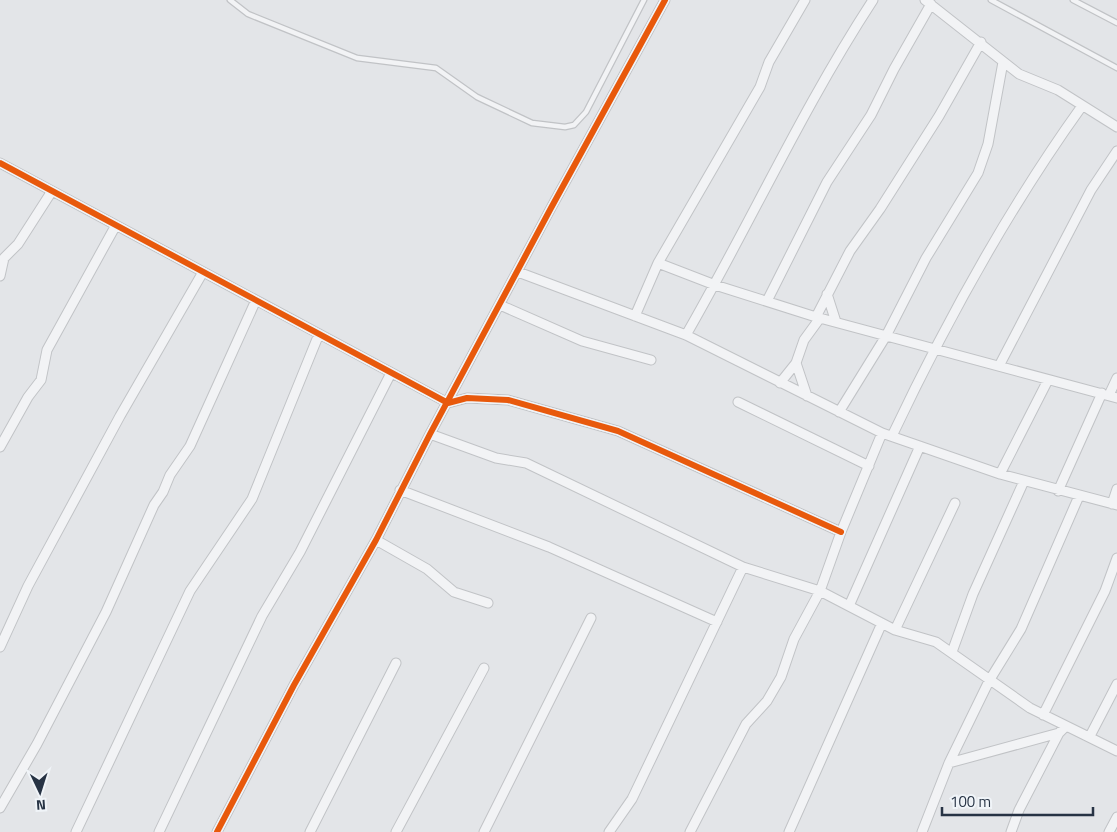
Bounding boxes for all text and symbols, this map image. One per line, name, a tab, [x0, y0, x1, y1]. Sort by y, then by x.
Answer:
north arrow	[15, 767, 65, 817]
scale bar	[942, 784, 1093, 816]
text: 100 m	[950, 790, 991, 813]
text: N	[35, 795, 47, 816]

